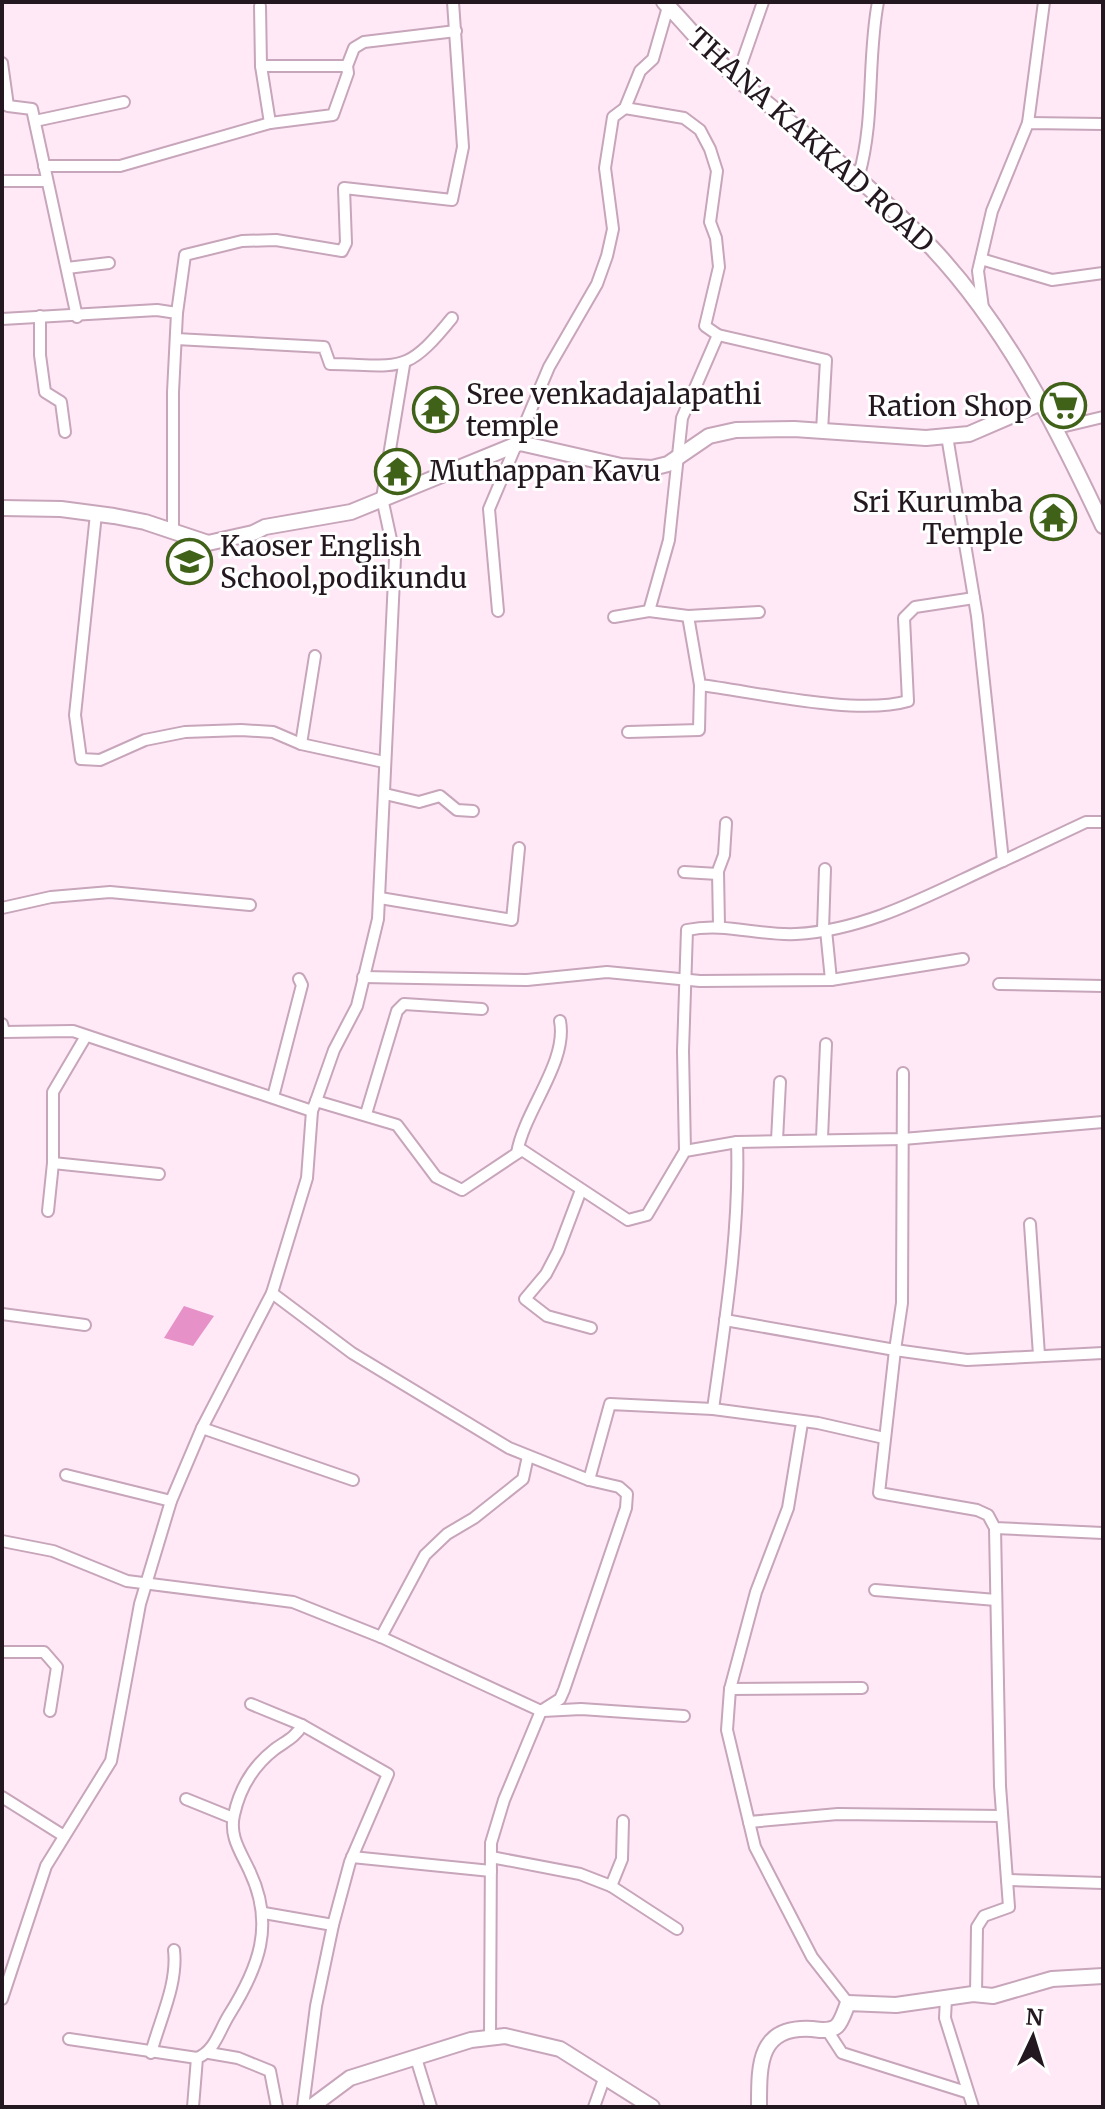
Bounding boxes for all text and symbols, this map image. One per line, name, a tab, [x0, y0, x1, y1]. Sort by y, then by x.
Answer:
street label: THANA KAKKAD ROAD	[680, 20, 942, 260]
place label: Sree venkadajalapathi temple	[466, 376, 762, 444]
supermarket icon: Ration Shop	[1039, 382, 1087, 430]
temple icon: Sree venkadajalapathi temple	[411, 386, 459, 434]
place label: Ration Shop	[868, 388, 1032, 424]
temple icon: Muthappan Kavu	[374, 447, 422, 495]
place label: Muthappan Kavu	[429, 453, 661, 489]
place label: Sri Kurumba Temple	[852, 484, 1023, 552]
temple icon: Sri Kurumba Temple	[1030, 494, 1078, 542]
place label: Kaoser English School,podikundu	[220, 528, 467, 596]
school or university icon: Kaoser English School,podikundu	[165, 538, 213, 586]
north arrow	[993, 1997, 1073, 2077]
text: N	[1025, 2002, 1045, 2032]

